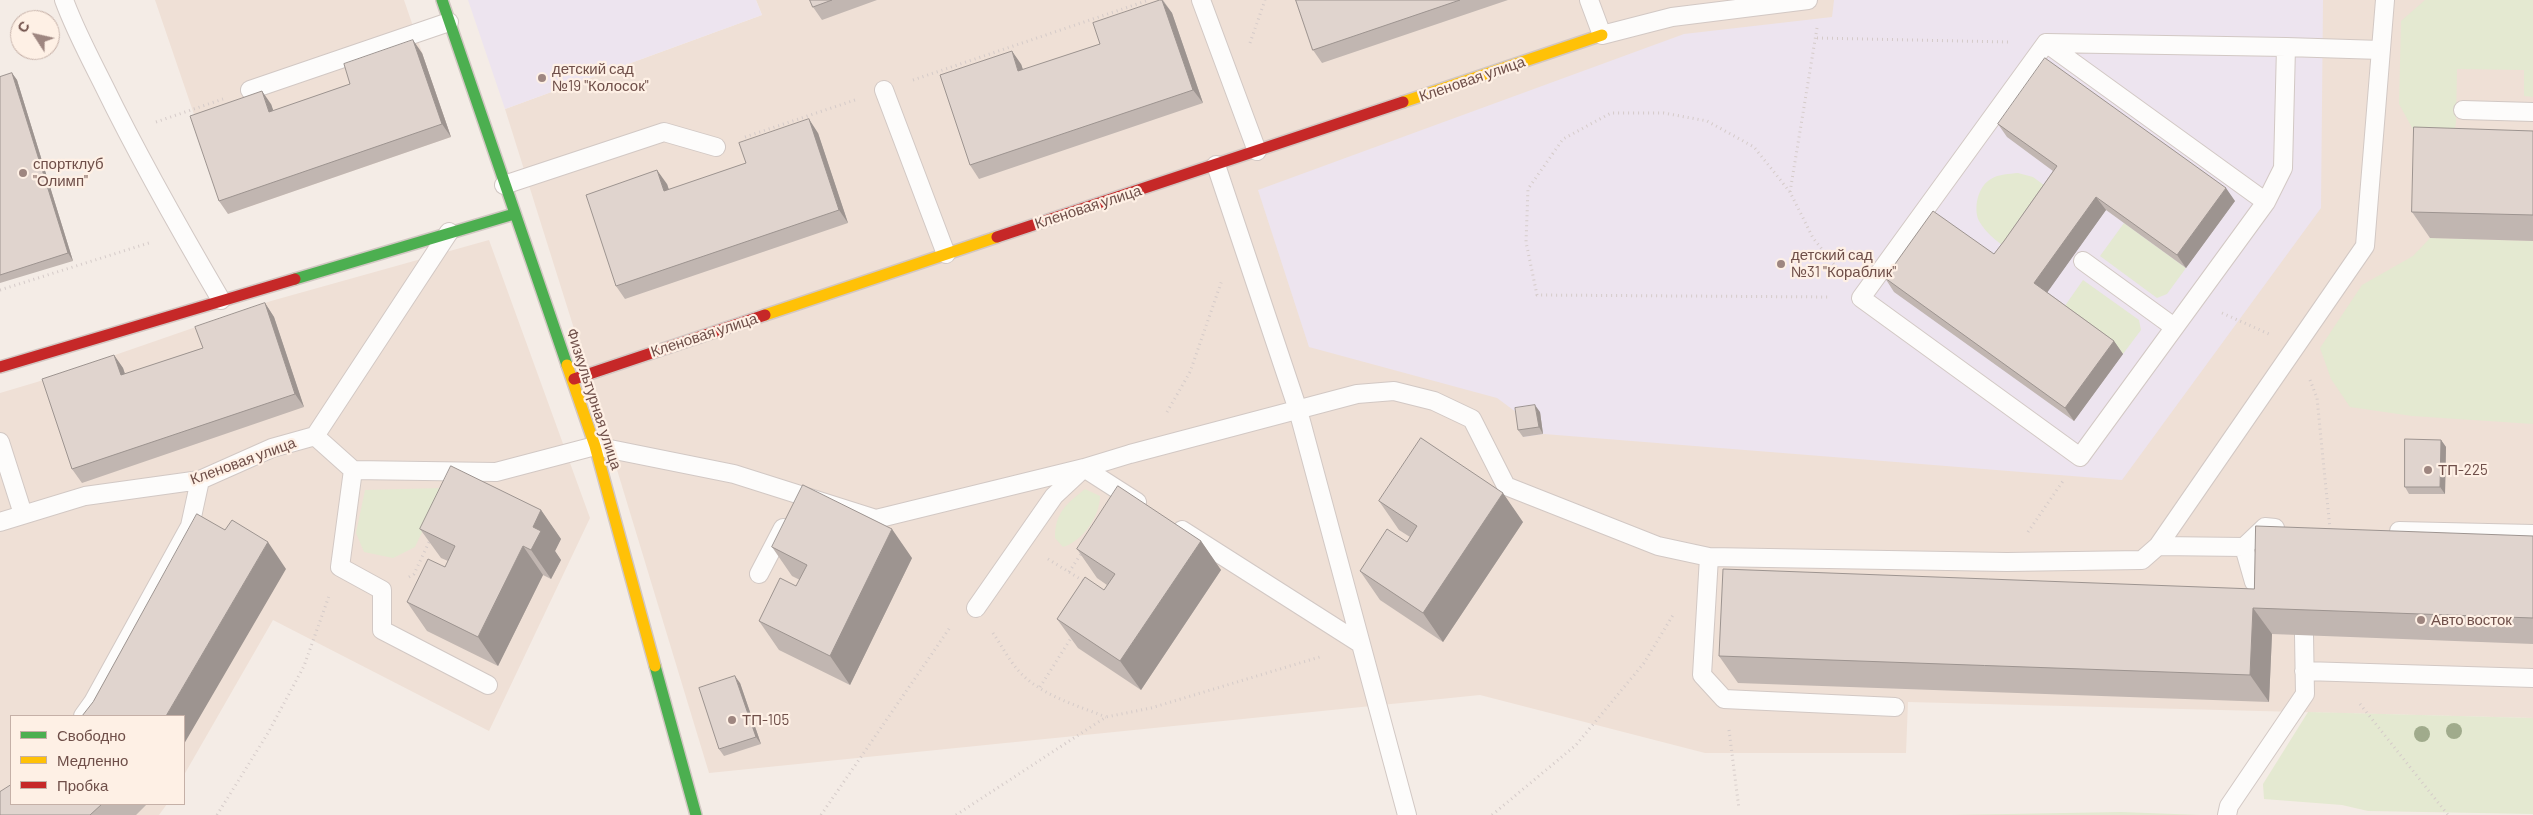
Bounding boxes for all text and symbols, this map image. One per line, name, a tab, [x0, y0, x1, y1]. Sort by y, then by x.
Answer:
north arrow	[10, 10, 60, 60]
text: С	[13, 18, 33, 36]
street label: Кленовая улица	[1417, 52, 1527, 106]
place label: детский сад №19 "Колосок"	[552, 60, 649, 95]
marker: детский сад №19 "Колосок"	[536, 72, 548, 84]
place label: спортклуб "Олимп"	[33, 155, 104, 190]
marker: спортклуб "Олимп"	[17, 167, 29, 179]
street label: Кленовая улица	[1032, 181, 1144, 233]
place label: детский сад №31 "Кораблик"	[1791, 246, 1896, 281]
marker: детский сад №31 "Кораблик"	[1775, 258, 1787, 270]
street label: Кленовая улица	[648, 309, 760, 361]
street label: Физкультурная улица	[563, 326, 625, 472]
street label: Кленовая улица	[188, 434, 298, 488]
place label: ТП-225	[2438, 461, 2488, 479]
marker: ТП-225	[2422, 464, 2434, 476]
place label: Авто восток	[2431, 611, 2512, 629]
marker: Авто восток	[2415, 614, 2427, 626]
place label: ТП-105	[742, 711, 789, 729]
marker: ТП-105	[726, 714, 738, 726]
legend	[10, 715, 185, 805]
text: Свободно	[57, 726, 126, 744]
text: Медленно	[57, 751, 128, 769]
text: Пробка	[57, 776, 108, 794]

